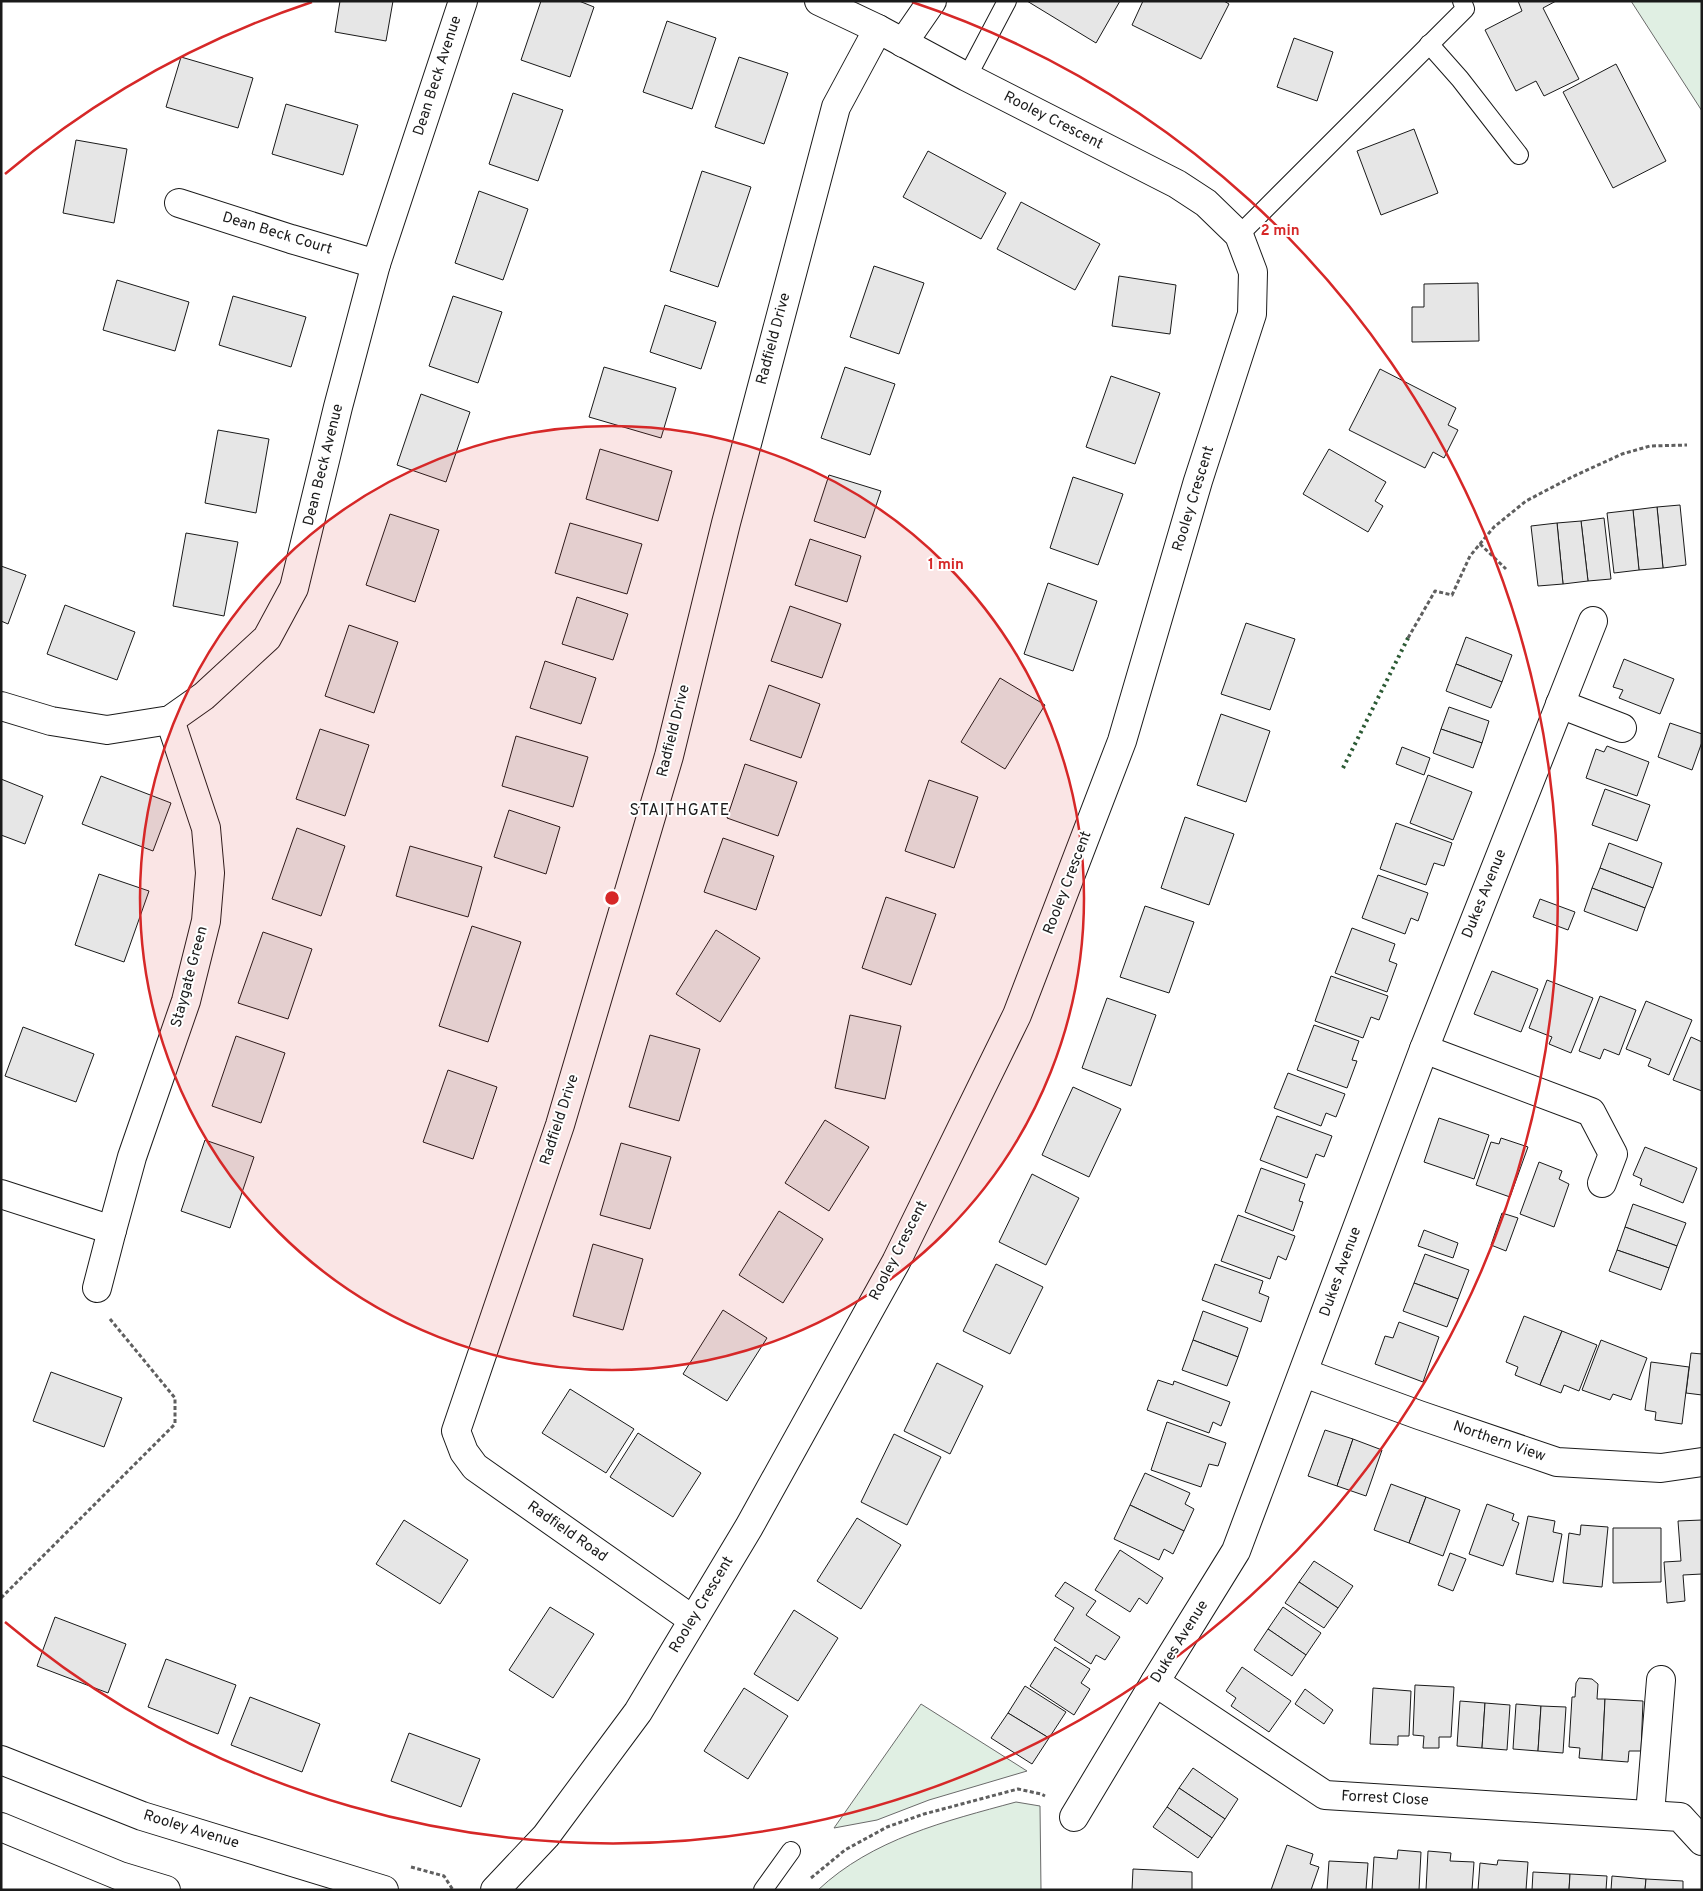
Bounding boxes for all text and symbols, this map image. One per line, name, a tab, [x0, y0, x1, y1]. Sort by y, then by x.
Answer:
street label: Dean Beck Avenue	[410, 14, 466, 138]
street label: Rooley Crescent	[1000, 88, 1106, 154]
street label: Dean Beck Court	[220, 208, 334, 260]
text: 2 min	[1260, 222, 1300, 241]
street label: Radfield Drive	[753, 291, 795, 387]
street label: Dean Beck Avenue	[300, 402, 348, 528]
street label: Rooley Crescent	[1169, 444, 1219, 554]
text: 1 min	[928, 556, 964, 575]
street label: Radfield Drive	[653, 683, 695, 779]
district label: STAITHGATE	[630, 801, 730, 821]
street label: Rooley Crescent	[1040, 829, 1096, 937]
street label: Dukes Avenue	[1459, 847, 1511, 941]
centre of rings	[603, 889, 621, 907]
street label: Staygate Green	[167, 924, 213, 1030]
street label: Radfield Drive	[536, 1072, 584, 1168]
street label: Rooley Crescent	[866, 1198, 932, 1304]
street label: Dukes Avenue	[1316, 1224, 1366, 1320]
street label: Northern View	[1450, 1417, 1548, 1467]
street label: Radfield Road	[523, 1497, 611, 1567]
street label: Rooley Crescent	[666, 1553, 738, 1657]
street label: Dukes Avenue	[1147, 1597, 1213, 1687]
street label: Forrest Close	[1341, 1787, 1429, 1811]
street label: Rooley Avenue	[141, 1806, 241, 1854]

